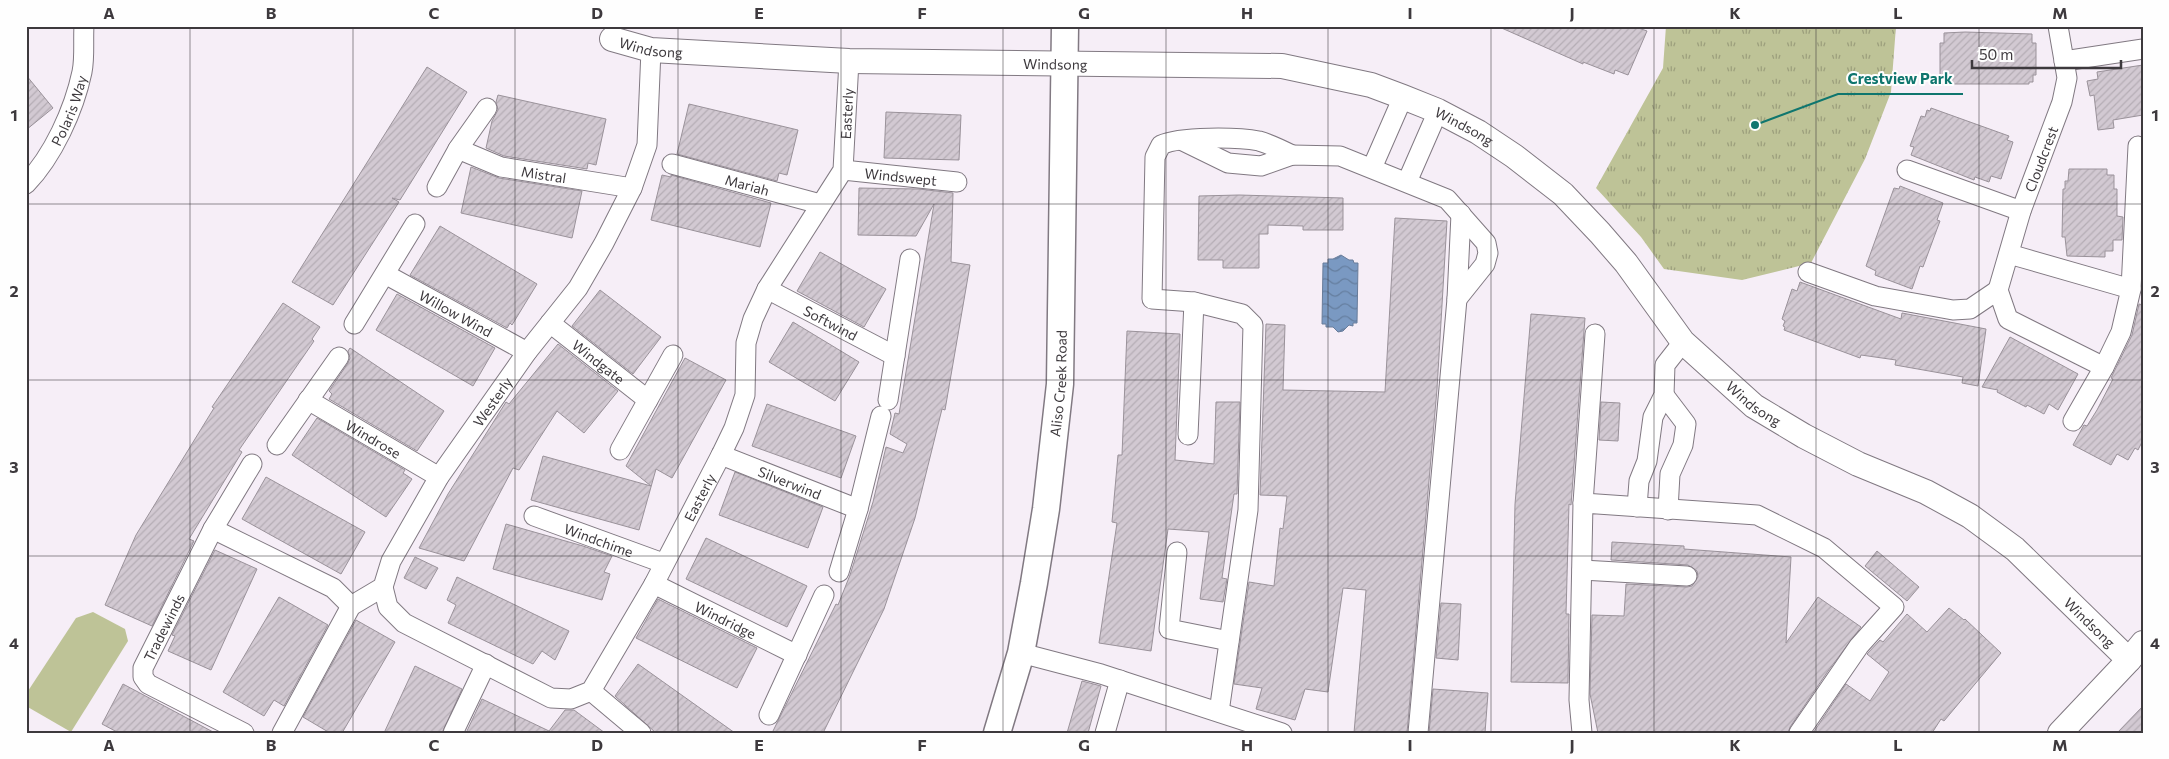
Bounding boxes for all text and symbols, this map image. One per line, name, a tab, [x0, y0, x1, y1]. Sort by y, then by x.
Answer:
text: A	[103, 3, 115, 22]
text: B	[266, 3, 277, 22]
text: C	[429, 3, 440, 22]
text: D	[591, 3, 603, 22]
text: E	[754, 3, 764, 22]
text: F	[917, 3, 927, 22]
text: G	[1078, 3, 1090, 22]
text: H	[1241, 3, 1253, 22]
text: I	[1407, 3, 1413, 22]
text: J	[1569, 3, 1575, 22]
text: K	[1729, 3, 1741, 22]
text: L	[1893, 3, 1903, 22]
text: M	[2052, 3, 2068, 22]
street label: Windsong	[617, 33, 684, 60]
scale bar	[1972, 38, 2120, 70]
text: 50 m	[1979, 45, 2013, 63]
street label: Windsong	[1023, 55, 1088, 72]
callout: Crestview Park	[1838, 64, 1963, 94]
text: Crestview Park	[1847, 69, 1953, 87]
street label: Polaris Way	[47, 73, 90, 148]
street label: Easterly	[836, 87, 856, 140]
street label: Windsong	[1432, 103, 1497, 149]
text: 1	[10, 105, 18, 124]
text: 1	[2151, 105, 2159, 124]
street label: Cloudcrest	[2020, 123, 2061, 194]
street label: Mistral	[520, 162, 568, 186]
street label: Windswept	[864, 164, 938, 188]
street label: Mariah	[723, 170, 771, 198]
text: 2	[9, 281, 19, 300]
text: 2	[2150, 281, 2160, 300]
street label: Willow Wind	[416, 286, 496, 340]
street label: Softwind	[801, 301, 861, 344]
street label: Aliso Creek Road	[1046, 330, 1069, 438]
street label: Windgate	[569, 336, 628, 387]
street label: Westerly	[469, 374, 515, 430]
street label: Windsong	[1723, 377, 1785, 429]
street label: Windrose	[343, 416, 404, 461]
text: 3	[9, 457, 19, 476]
text: 3	[2150, 457, 2160, 476]
street label: Silverwind	[756, 462, 824, 502]
street label: Easterly	[680, 470, 719, 524]
street label: Windchime	[562, 519, 636, 560]
street label: Tradewinds	[139, 591, 188, 664]
street label: Windsong	[2061, 594, 2119, 651]
street label: Windridge	[692, 597, 759, 642]
text: 4	[9, 633, 19, 652]
text: 4	[2150, 633, 2160, 652]
text: A	[103, 735, 115, 754]
text: B	[266, 735, 277, 754]
text: C	[429, 735, 440, 754]
text: D	[591, 735, 603, 754]
text: E	[754, 735, 764, 754]
text: F	[917, 735, 927, 754]
text: G	[1078, 735, 1090, 754]
text: H	[1241, 735, 1253, 754]
text: I	[1407, 735, 1413, 754]
text: J	[1569, 735, 1575, 754]
text: K	[1729, 735, 1741, 754]
text: L	[1893, 735, 1903, 754]
text: M	[2052, 735, 2068, 754]

